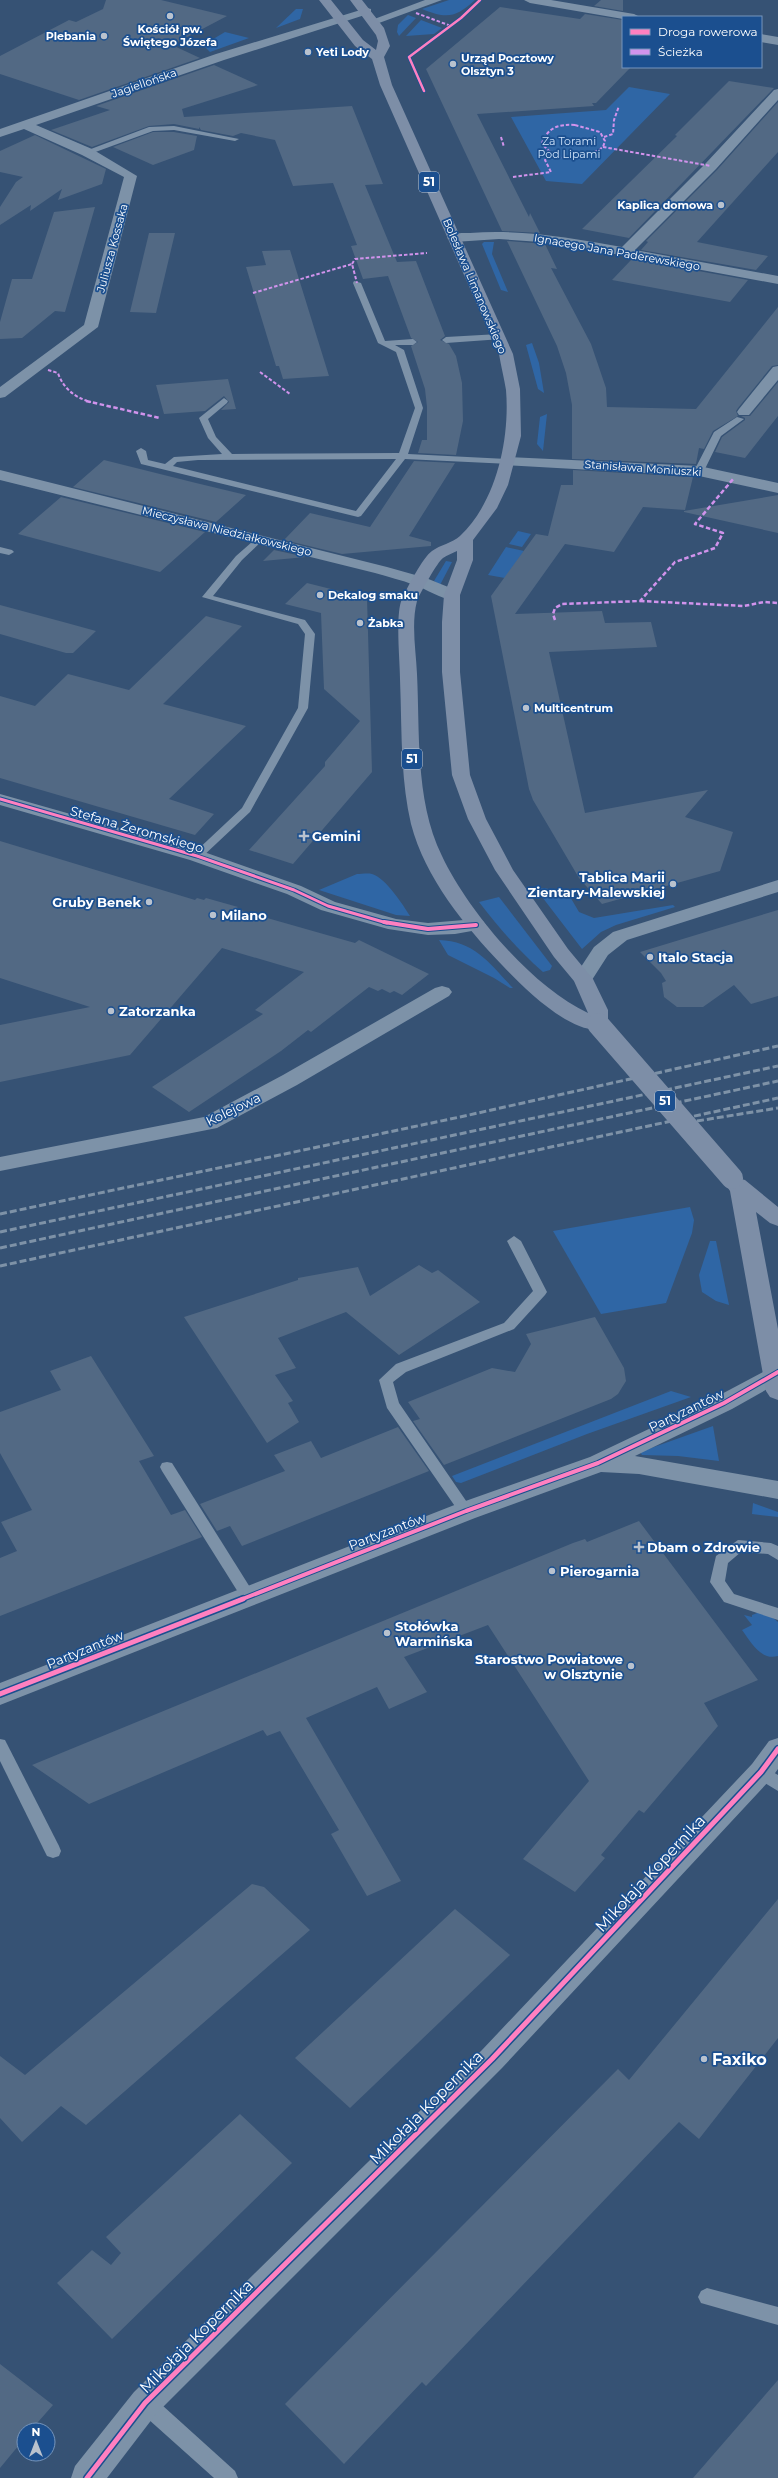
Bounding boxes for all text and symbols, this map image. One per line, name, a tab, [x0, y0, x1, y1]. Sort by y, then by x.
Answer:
marker: Kościół pw. Świętego Józefa	[165, 11, 175, 21]
legend	[622, 16, 762, 68]
place label: Kościół pw. Świętego Józefa	[123, 22, 217, 49]
text: Droga rowerowa	[658, 24, 758, 39]
place label: Plebania	[46, 29, 96, 43]
marker: Plebania	[99, 31, 109, 41]
text: Ścieżka	[658, 44, 703, 59]
place label: Yeti Lody	[315, 45, 369, 59]
marker: Yeti Lody	[303, 47, 313, 57]
place label: Urząd Pocztowy Olsztyn 3	[461, 51, 554, 78]
marker: Urząd Pocztowy Olsztyn 3	[448, 59, 458, 69]
street label: Jagiellońska	[109, 65, 178, 101]
park label: Za Torami Pod Lipami	[538, 134, 601, 161]
road number: 51	[419, 172, 439, 192]
place label: Kaplica domowa	[617, 198, 713, 212]
marker: Kaplica domowa	[716, 200, 726, 210]
street label: Juliusza Kossaka	[93, 202, 131, 295]
street label: Bolesława Limanowskiego	[440, 216, 510, 356]
street label: Ignacego Jana Paderewskiego	[533, 230, 701, 274]
street label: Stanisława Moniuszki	[584, 457, 702, 479]
street label: Mieczysława Niedziałkowskiego	[141, 503, 313, 559]
place label: Dekalog smaku	[328, 588, 418, 602]
marker: Dekalog smaku	[315, 590, 325, 600]
place label: Żabka	[368, 616, 404, 630]
marker: Żabka	[355, 618, 365, 628]
place label: Multicentrum	[534, 701, 613, 715]
marker: Multicentrum	[521, 703, 531, 713]
road number: 51	[402, 749, 422, 769]
street label: Stefana Żeromskiego	[68, 802, 206, 856]
place label: Gemini	[312, 828, 361, 844]
marker: Gemini	[299, 831, 309, 841]
place label: Tablica Marii Zientary-Malewskiej	[528, 869, 665, 900]
marker: Tablica Marii Zientary-Malewskiej	[668, 879, 678, 889]
place label: Gruby Benek	[52, 894, 141, 910]
marker: Gruby Benek	[144, 897, 154, 907]
place label: Milano	[221, 907, 267, 923]
marker: Milano	[208, 910, 218, 920]
place label: Italo Stacja	[658, 949, 733, 965]
marker: Italo Stacja	[645, 952, 655, 962]
place label: Zatorzanka	[119, 1003, 196, 1019]
marker: Zatorzanka	[106, 1006, 116, 1016]
street label: Kolejowa	[203, 1089, 263, 1129]
road number: 51	[655, 1091, 675, 1111]
street label: Partyzantów	[646, 1385, 727, 1435]
street label: Partyzantów	[346, 1509, 428, 1553]
place label: Dbam o Zdrowie	[647, 1539, 760, 1555]
marker: Dbam o Zdrowie	[634, 1542, 644, 1552]
place label: Pierogarnia	[560, 1563, 639, 1579]
marker: Pierogarnia	[547, 1566, 557, 1576]
place label: Stołówka Warmińska	[395, 1618, 473, 1649]
street label: Partyzantów	[44, 1626, 126, 1672]
marker: Stołówka Warmińska	[382, 1628, 392, 1638]
place label: Starostwo Powiatowe w Olsztynie	[475, 1651, 623, 1682]
marker: Starostwo Powiatowe w Olsztynie	[626, 1661, 636, 1671]
street label: Mikołaja Kopernika	[591, 1811, 709, 1936]
street label: Mikołaja Kopernika	[366, 2047, 487, 2168]
place label: Faxiko	[712, 2050, 767, 2069]
marker: Faxiko	[699, 2054, 709, 2064]
street label: Mikołaja Kopernika	[136, 2276, 257, 2397]
north arrow	[16, 2422, 56, 2462]
text: N	[32, 2425, 40, 2439]

